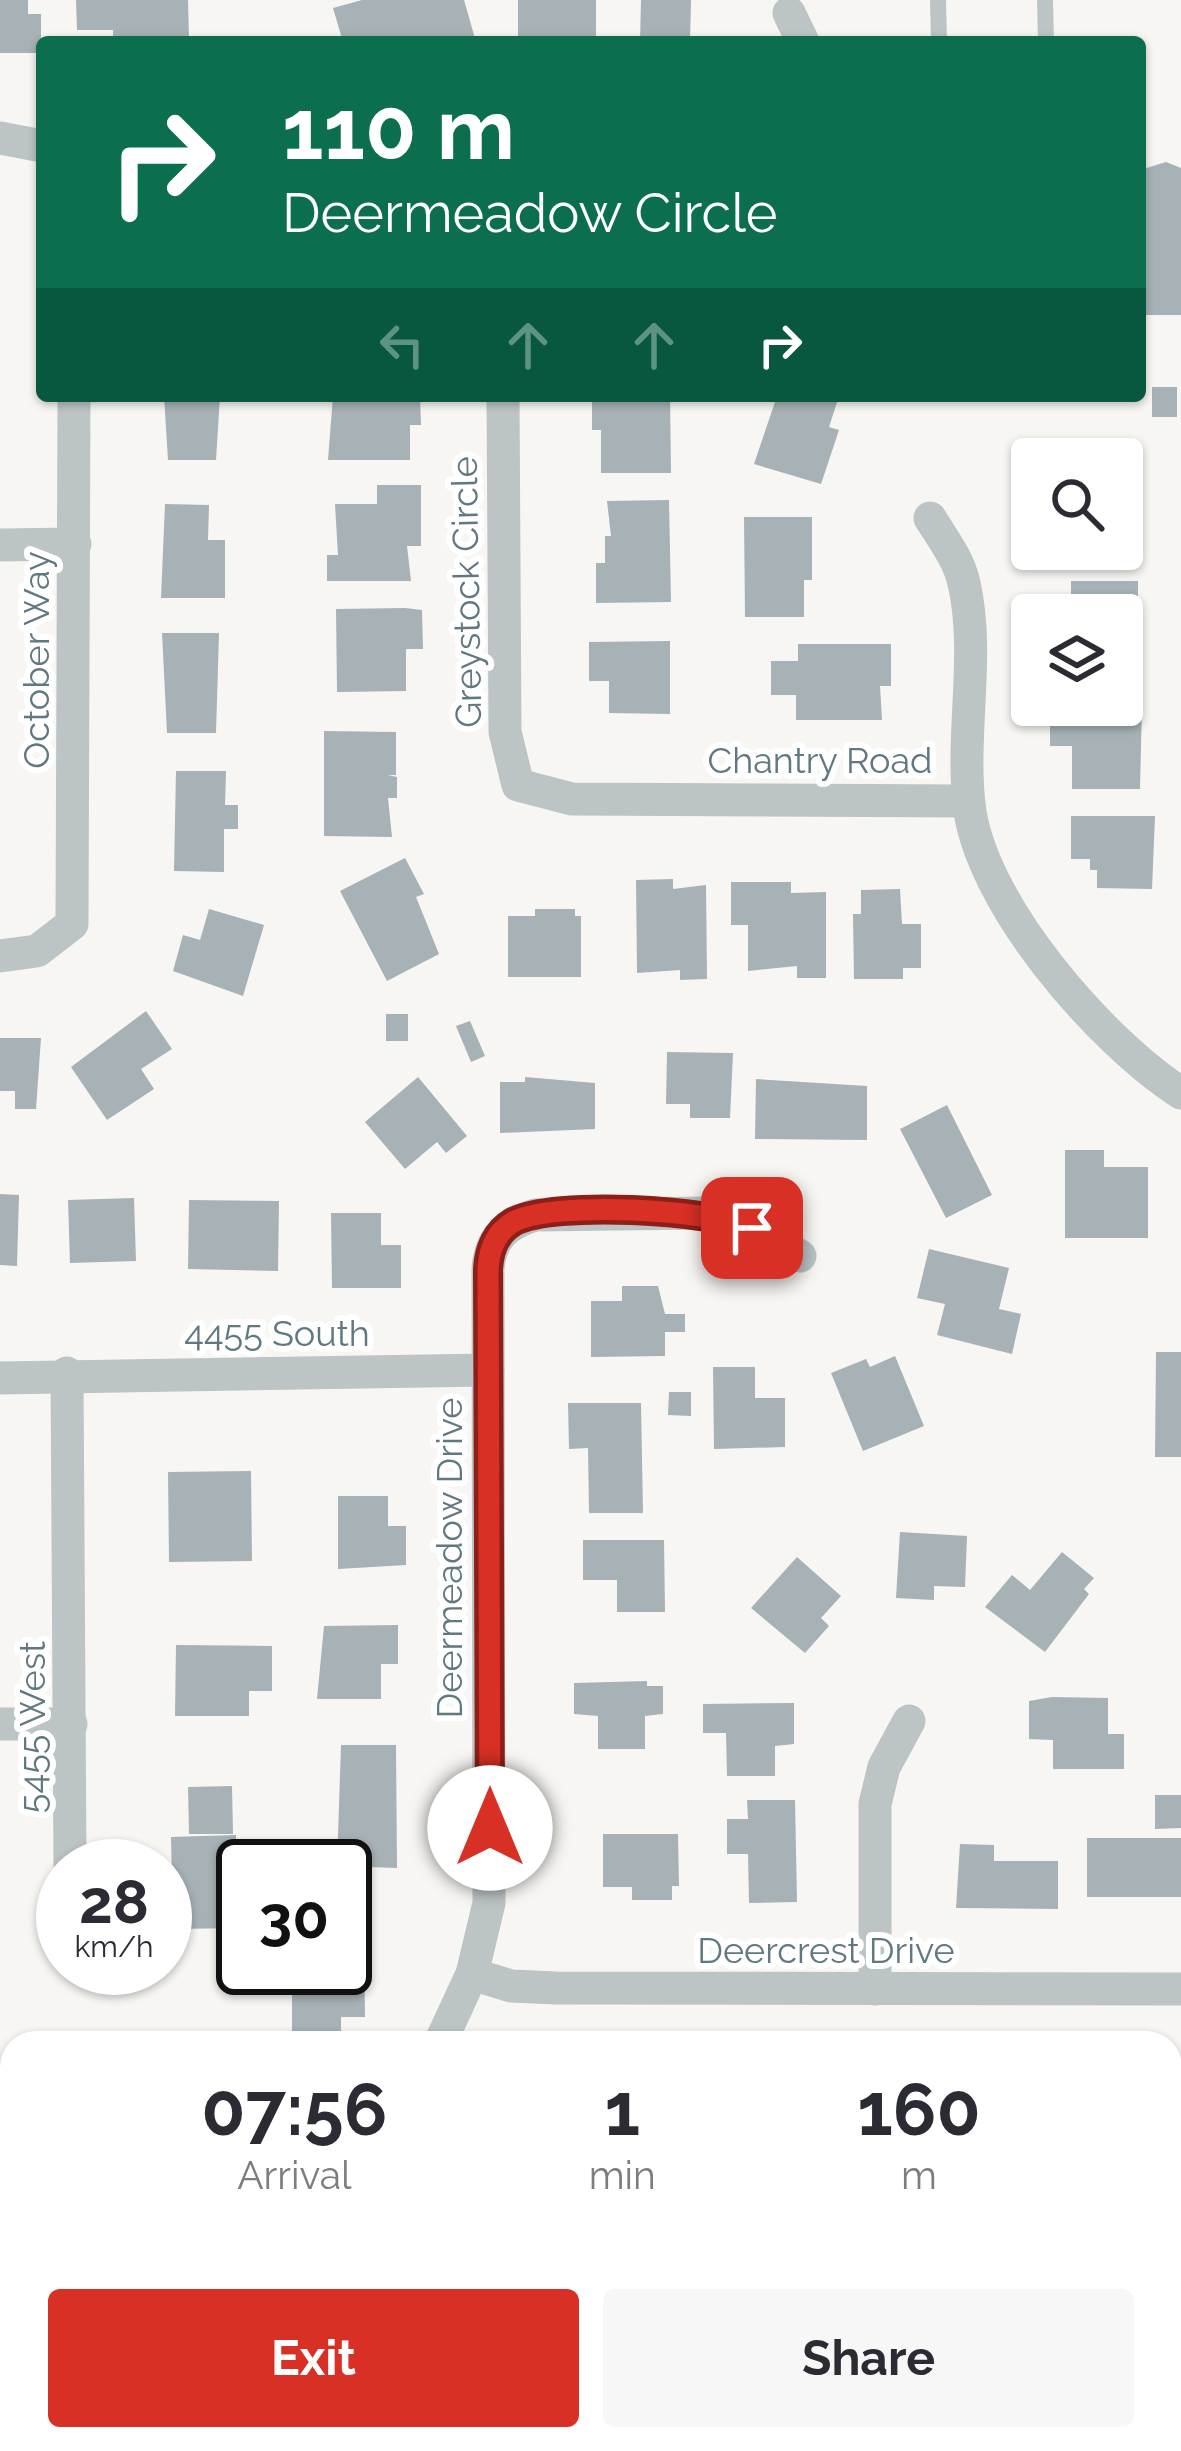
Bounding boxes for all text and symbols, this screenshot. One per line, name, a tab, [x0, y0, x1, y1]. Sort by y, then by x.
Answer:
text: 110 m	[282, 80, 515, 179]
icon: right	[84, 84, 240, 240]
text: Deermeadow Circle	[282, 181, 778, 245]
icon: left	[369, 312, 435, 378]
icon: ahead	[495, 312, 561, 378]
icon: ahead	[621, 312, 687, 378]
icon: right	[747, 312, 813, 378]
map controls	[1011, 438, 1143, 726]
button: search	[1011, 438, 1143, 570]
street label: Greystock Circle	[443, 456, 489, 728]
street label: October Way	[15, 551, 57, 769]
button: layers	[1011, 594, 1143, 726]
street label: Chantry Road	[708, 739, 932, 781]
pin	[701, 1177, 803, 1279]
icon: arrive	[719, 1195, 785, 1261]
street label: 4455 South	[184, 1312, 370, 1354]
street label: Deermeadow Drive	[428, 1398, 470, 1718]
street label: 5455 West	[11, 1641, 53, 1813]
position arrow	[427, 1765, 553, 1891]
speed limit sign: 30	[216, 1839, 372, 1995]
text: 28	[79, 1867, 149, 1937]
text: km/h	[74, 1929, 154, 1964]
street label: Deercrest Drive	[697, 1929, 955, 1971]
text: 07:56	[201, 2067, 387, 2152]
text: 1	[604, 2067, 640, 2152]
text: 160	[857, 2067, 981, 2152]
text: Arrival	[237, 2152, 352, 2198]
text: min	[589, 2152, 656, 2198]
text: m	[901, 2152, 937, 2198]
button: Exit	[48, 2289, 579, 2427]
button: Share	[603, 2289, 1134, 2427]

